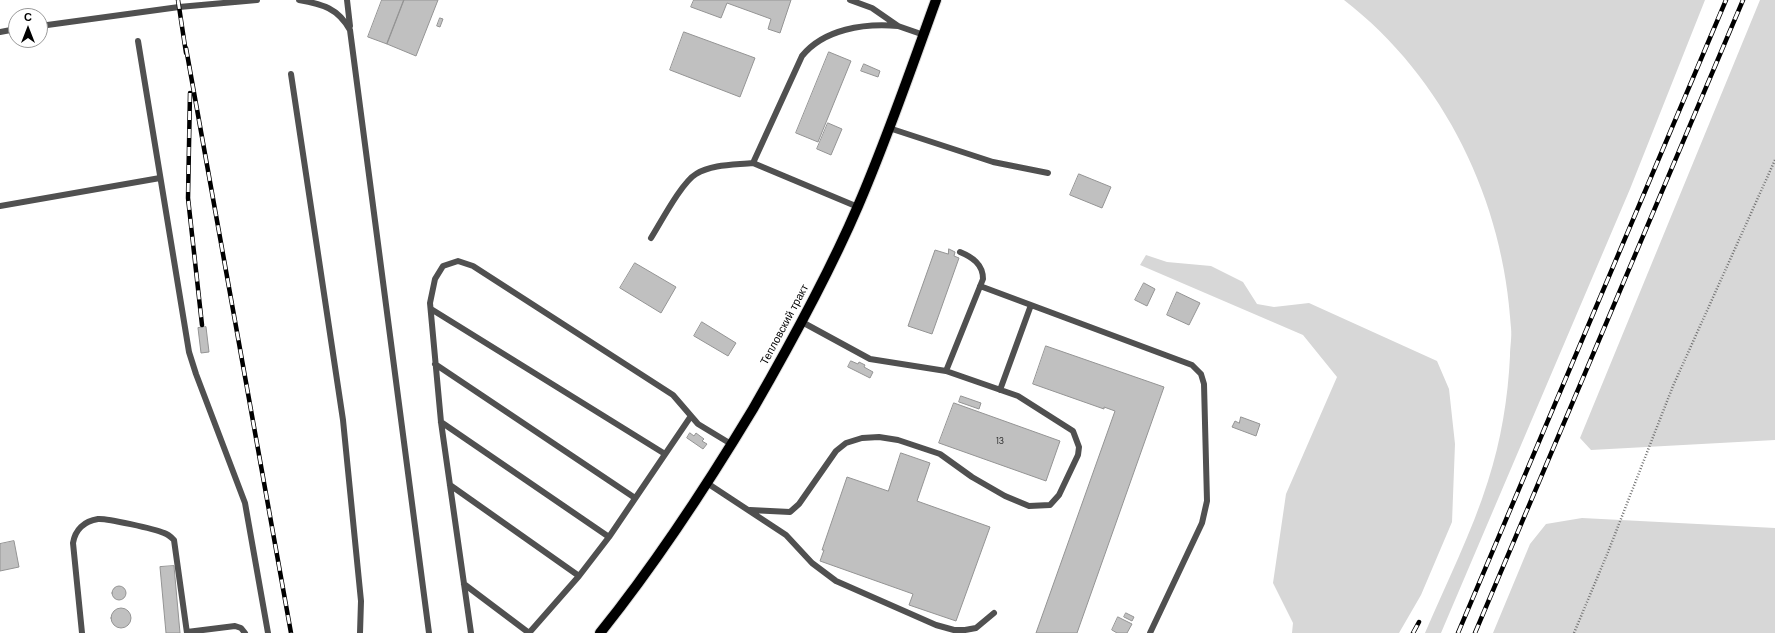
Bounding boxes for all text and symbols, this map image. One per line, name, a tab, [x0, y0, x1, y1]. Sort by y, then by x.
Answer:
north arrow	[8, 8, 48, 48]
text: С	[24, 10, 32, 24]
street label: Тепловский тракт	[758, 282, 812, 368]
house number: 13	[996, 437, 1004, 447]

